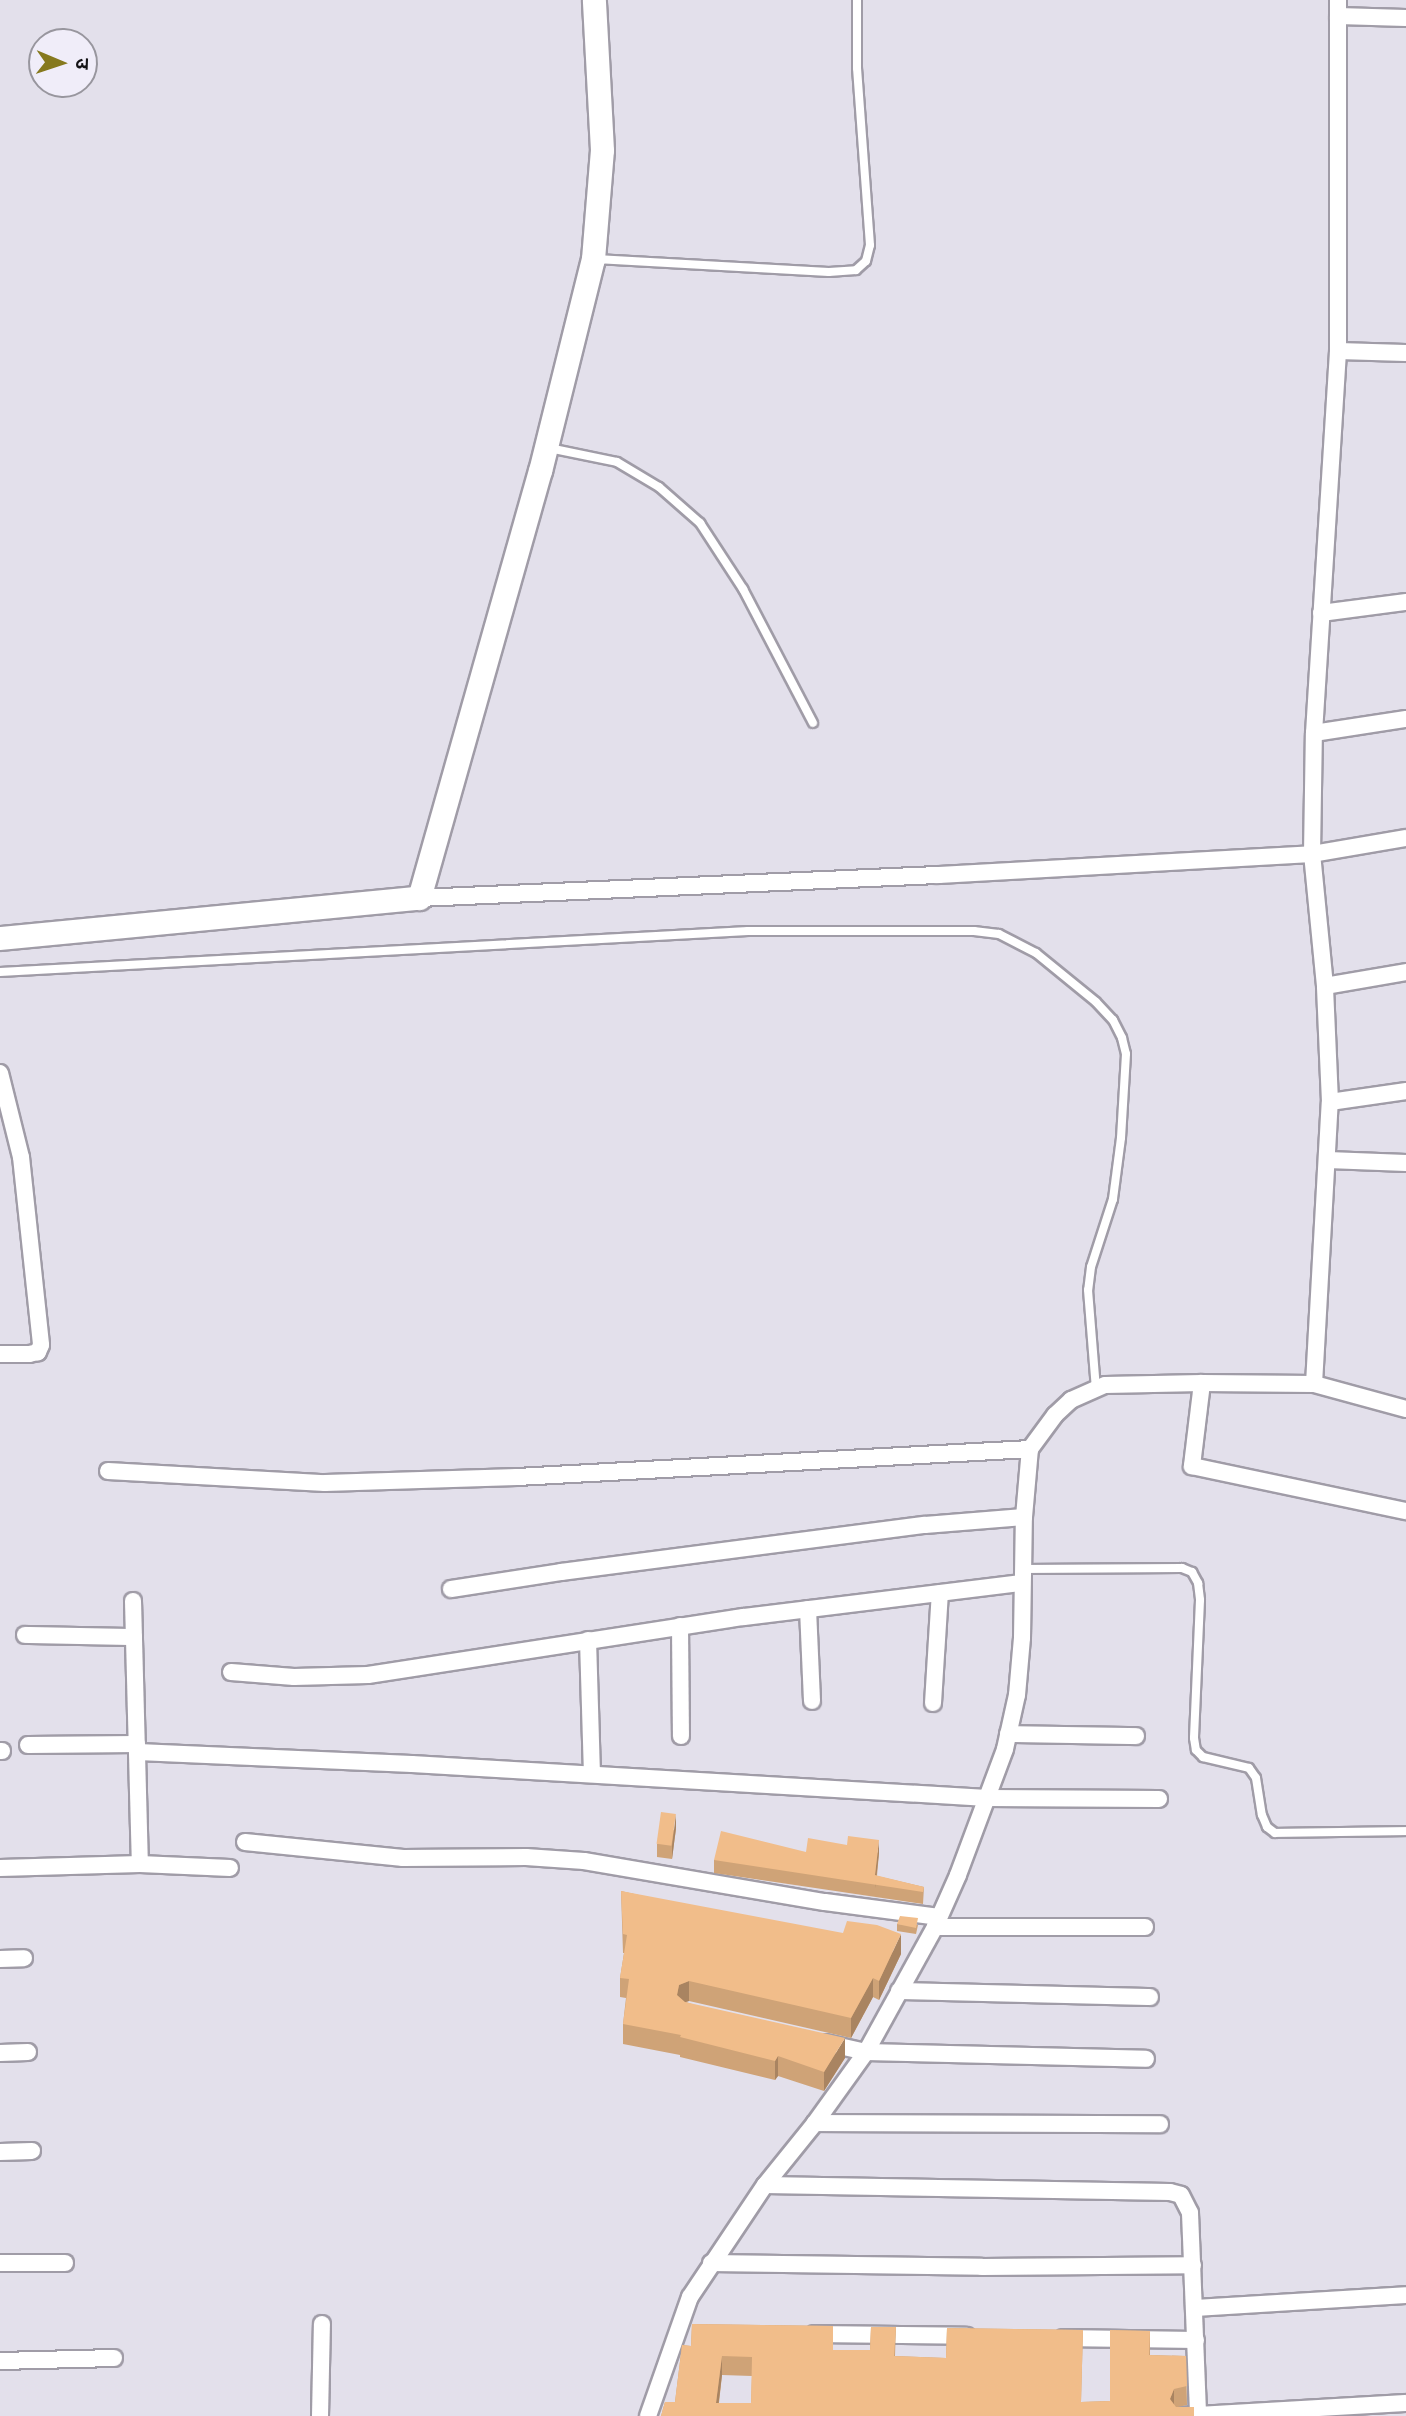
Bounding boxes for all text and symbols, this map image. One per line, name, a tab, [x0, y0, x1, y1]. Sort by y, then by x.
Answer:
north arrow	[28, 28, 98, 98]
text: उ	[69, 58, 96, 70]

